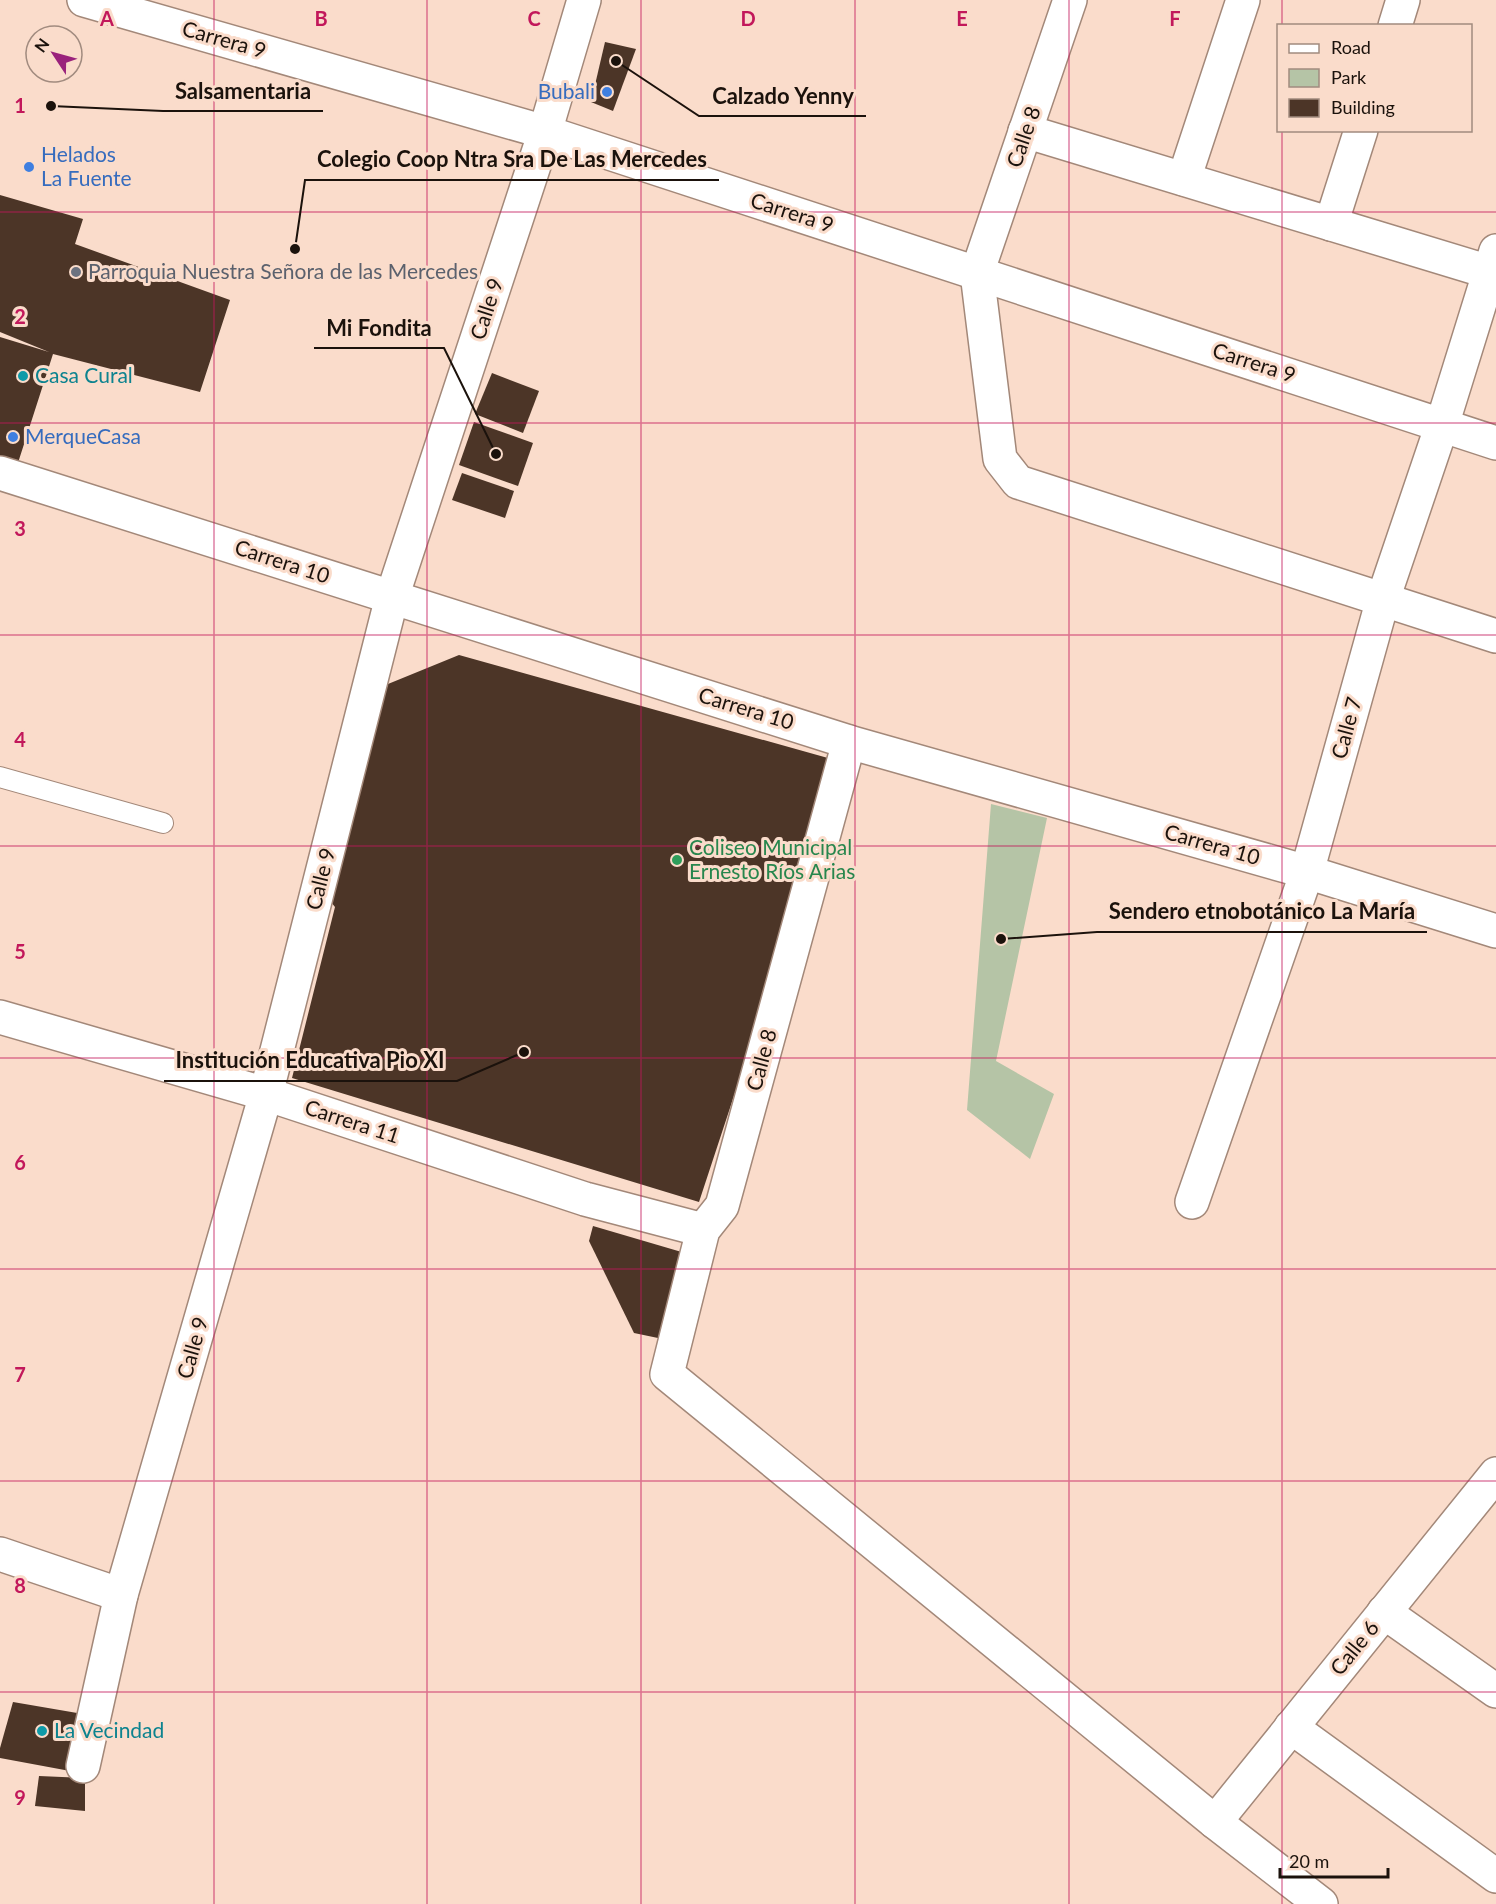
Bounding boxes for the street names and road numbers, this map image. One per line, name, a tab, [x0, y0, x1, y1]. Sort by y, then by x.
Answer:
street label: Carrera 9	[180, 15, 269, 62]
street label: Calle 8	[1001, 103, 1045, 170]
street label: Carrera 9	[748, 186, 837, 237]
street label: Calle 9	[464, 275, 507, 342]
street label: Carrera 9	[1210, 336, 1299, 387]
street label: Carrera 10	[232, 534, 333, 588]
street label: Carrera 10	[696, 681, 797, 734]
street label: Calle 7	[1325, 694, 1366, 761]
street label: Carrera 10	[1162, 818, 1263, 869]
street label: Calle 9	[300, 845, 339, 912]
street label: Calle 8	[740, 1026, 781, 1093]
street label: Carrera 11	[302, 1094, 403, 1148]
street label: Calle 9	[171, 1314, 212, 1381]
street label: Calle 6	[1324, 1615, 1383, 1679]

